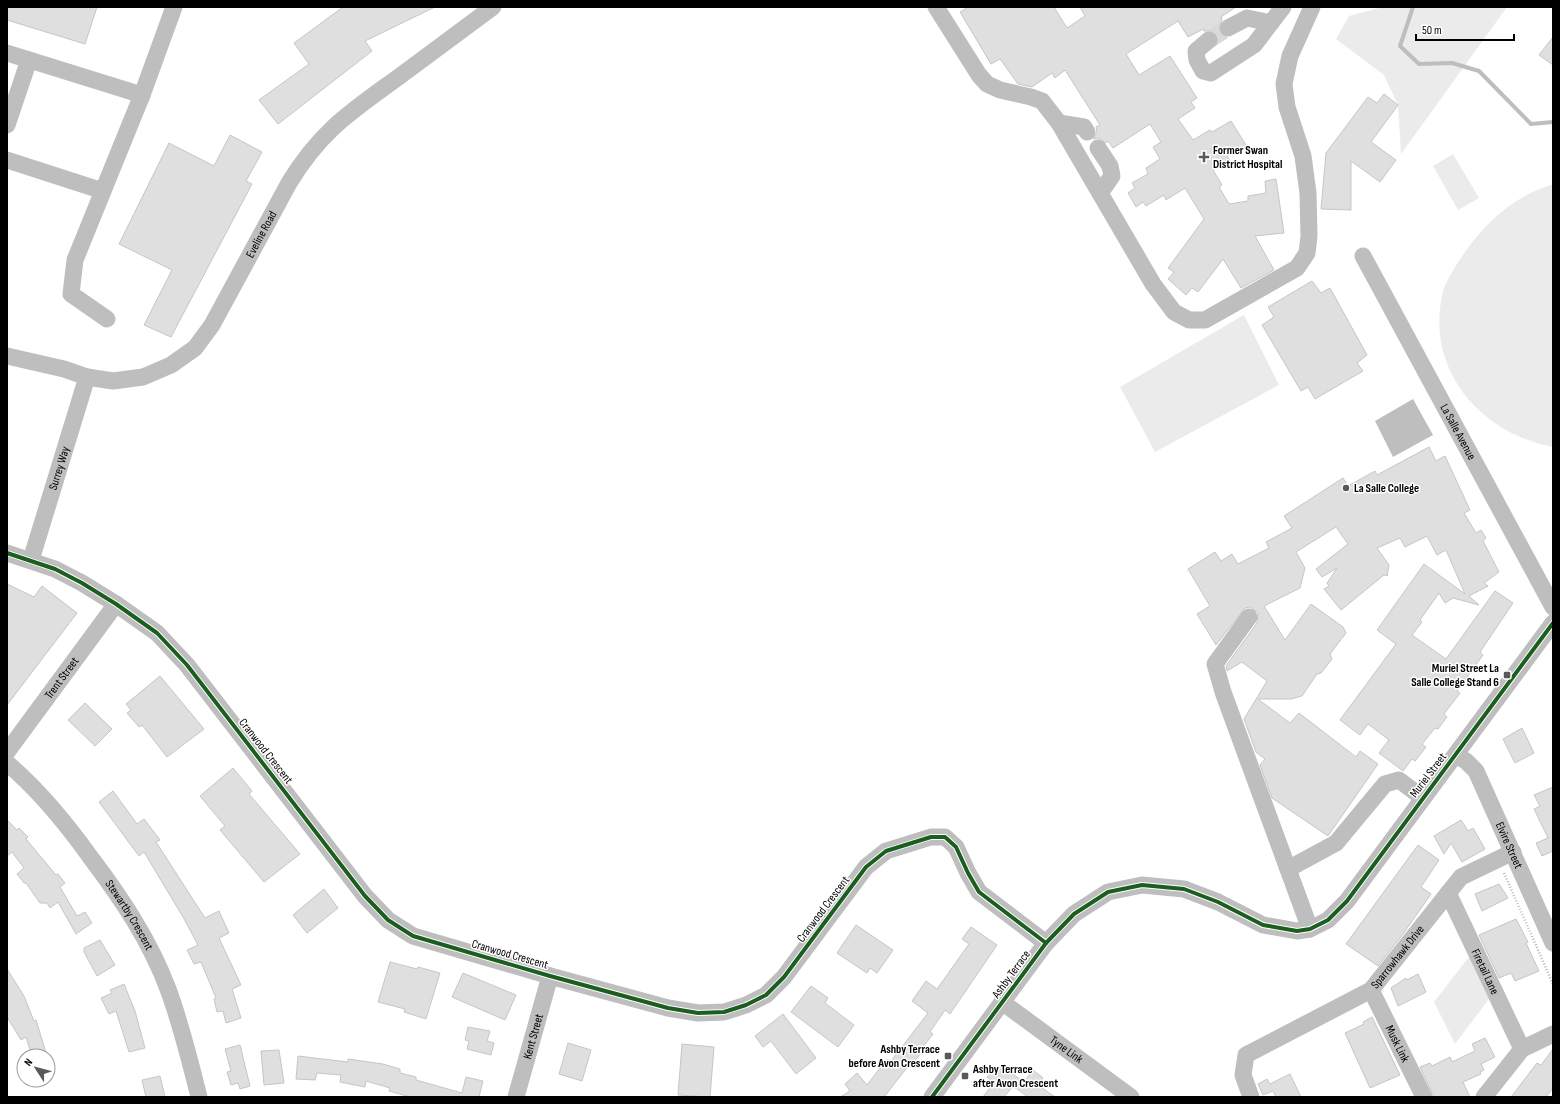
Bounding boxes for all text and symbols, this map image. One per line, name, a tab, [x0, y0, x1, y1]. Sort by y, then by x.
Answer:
scale bar	[1416, 16, 1514, 42]
text: 50 m	[1422, 23, 1442, 38]
place label: Former Swan District Hospital	[1213, 143, 1282, 172]
marker: Former Swan District Hospital	[1198, 151, 1210, 163]
street label: Eveline Road	[243, 209, 280, 261]
street label: La Salle Avenue	[1437, 402, 1479, 463]
street label: Surrey Way	[46, 444, 73, 492]
place label: La Salle College	[1354, 481, 1419, 496]
marker: La Salle College	[1341, 483, 1351, 493]
street label: Trent Street	[42, 654, 83, 702]
place label: Muriel Street La Salle College Stand 6	[1411, 661, 1499, 690]
marker: Muriel Street La Salle College Stand 6	[1502, 670, 1512, 680]
street label: Cranwood Crescent	[235, 716, 296, 787]
street label: Muriel Street	[1407, 750, 1450, 801]
street label: Elvire Street	[1492, 820, 1526, 871]
street label: Cranwood Crescent	[794, 873, 853, 945]
street label: Stewartby Crescent	[102, 877, 157, 953]
street label: Sparrowhawk Drive	[1368, 922, 1428, 992]
street label: Cranwood Crescent	[470, 936, 550, 973]
street label: Ashby Terrace	[988, 947, 1034, 1002]
street label: Firetail Lane	[1468, 947, 1502, 997]
street label: Kent Street	[520, 1012, 547, 1061]
street label: Musk Link	[1382, 1023, 1413, 1065]
street label: Tyne Link	[1047, 1033, 1086, 1067]
place label: Ashby Terrace before Avon Crescent	[849, 1042, 940, 1071]
north arrow	[16, 1048, 56, 1088]
marker: Ashby Terrace before Avon Crescent	[943, 1051, 953, 1061]
text: N	[21, 1056, 35, 1069]
place label: Ashby Terrace after Avon Crescent	[972, 1062, 1058, 1091]
marker: Ashby Terrace after Avon Crescent	[960, 1071, 970, 1081]

